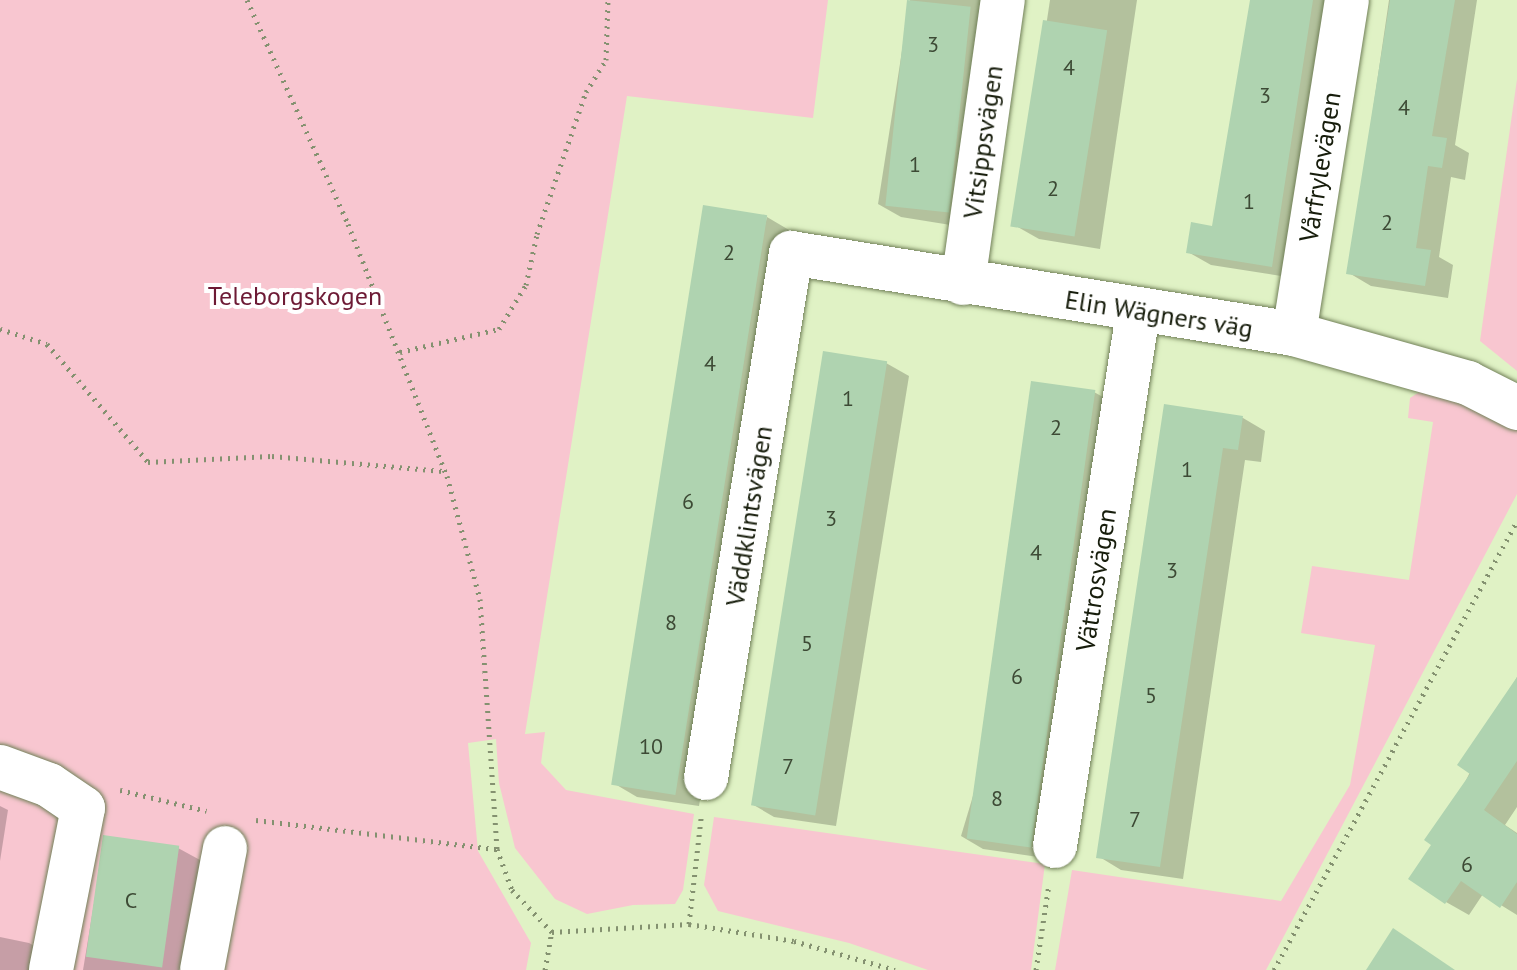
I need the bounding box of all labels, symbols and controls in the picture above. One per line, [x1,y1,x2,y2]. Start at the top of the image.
house number: 3 [927,32,939,58]
house number: 4 [1063,55,1075,81]
street label: Vitsippsvägen [957,63,1009,221]
house number: 3 [1259,83,1271,109]
street label: Vårfrylevägen [1293,90,1347,244]
house number: 4 [1398,95,1410,121]
house number: 1 [909,152,921,178]
house number: 2 [1047,176,1059,202]
house number: 1 [1243,189,1255,215]
house number: 2 [1381,210,1393,236]
house number: 2 [723,240,735,266]
park label: Teleborgskogen [208,280,382,312]
street label: Elin Wägners väg [1062,284,1256,344]
house number: 4 [704,351,716,377]
house number: 1 [842,386,854,412]
house number: 2 [1050,415,1062,441]
street label: Väddklintsvägen [719,424,779,608]
house number: 1 [1181,457,1193,483]
house number: 6 [682,489,694,515]
house number: 3 [825,506,837,532]
street label: Vättrosvägen [1069,506,1123,654]
house number: 4 [1030,540,1042,566]
house number: 3 [1166,558,1178,584]
house number: 8 [665,610,677,636]
house number: 5 [801,631,813,657]
house number: 6 [1011,664,1023,690]
house number: 5 [1145,683,1157,709]
house number: 10 [639,734,663,760]
house number: 7 [782,754,794,780]
house number: 8 [991,786,1003,812]
house number: 7 [1129,807,1141,833]
house number: 6 [1461,852,1473,878]
house number: C [125,888,137,914]

